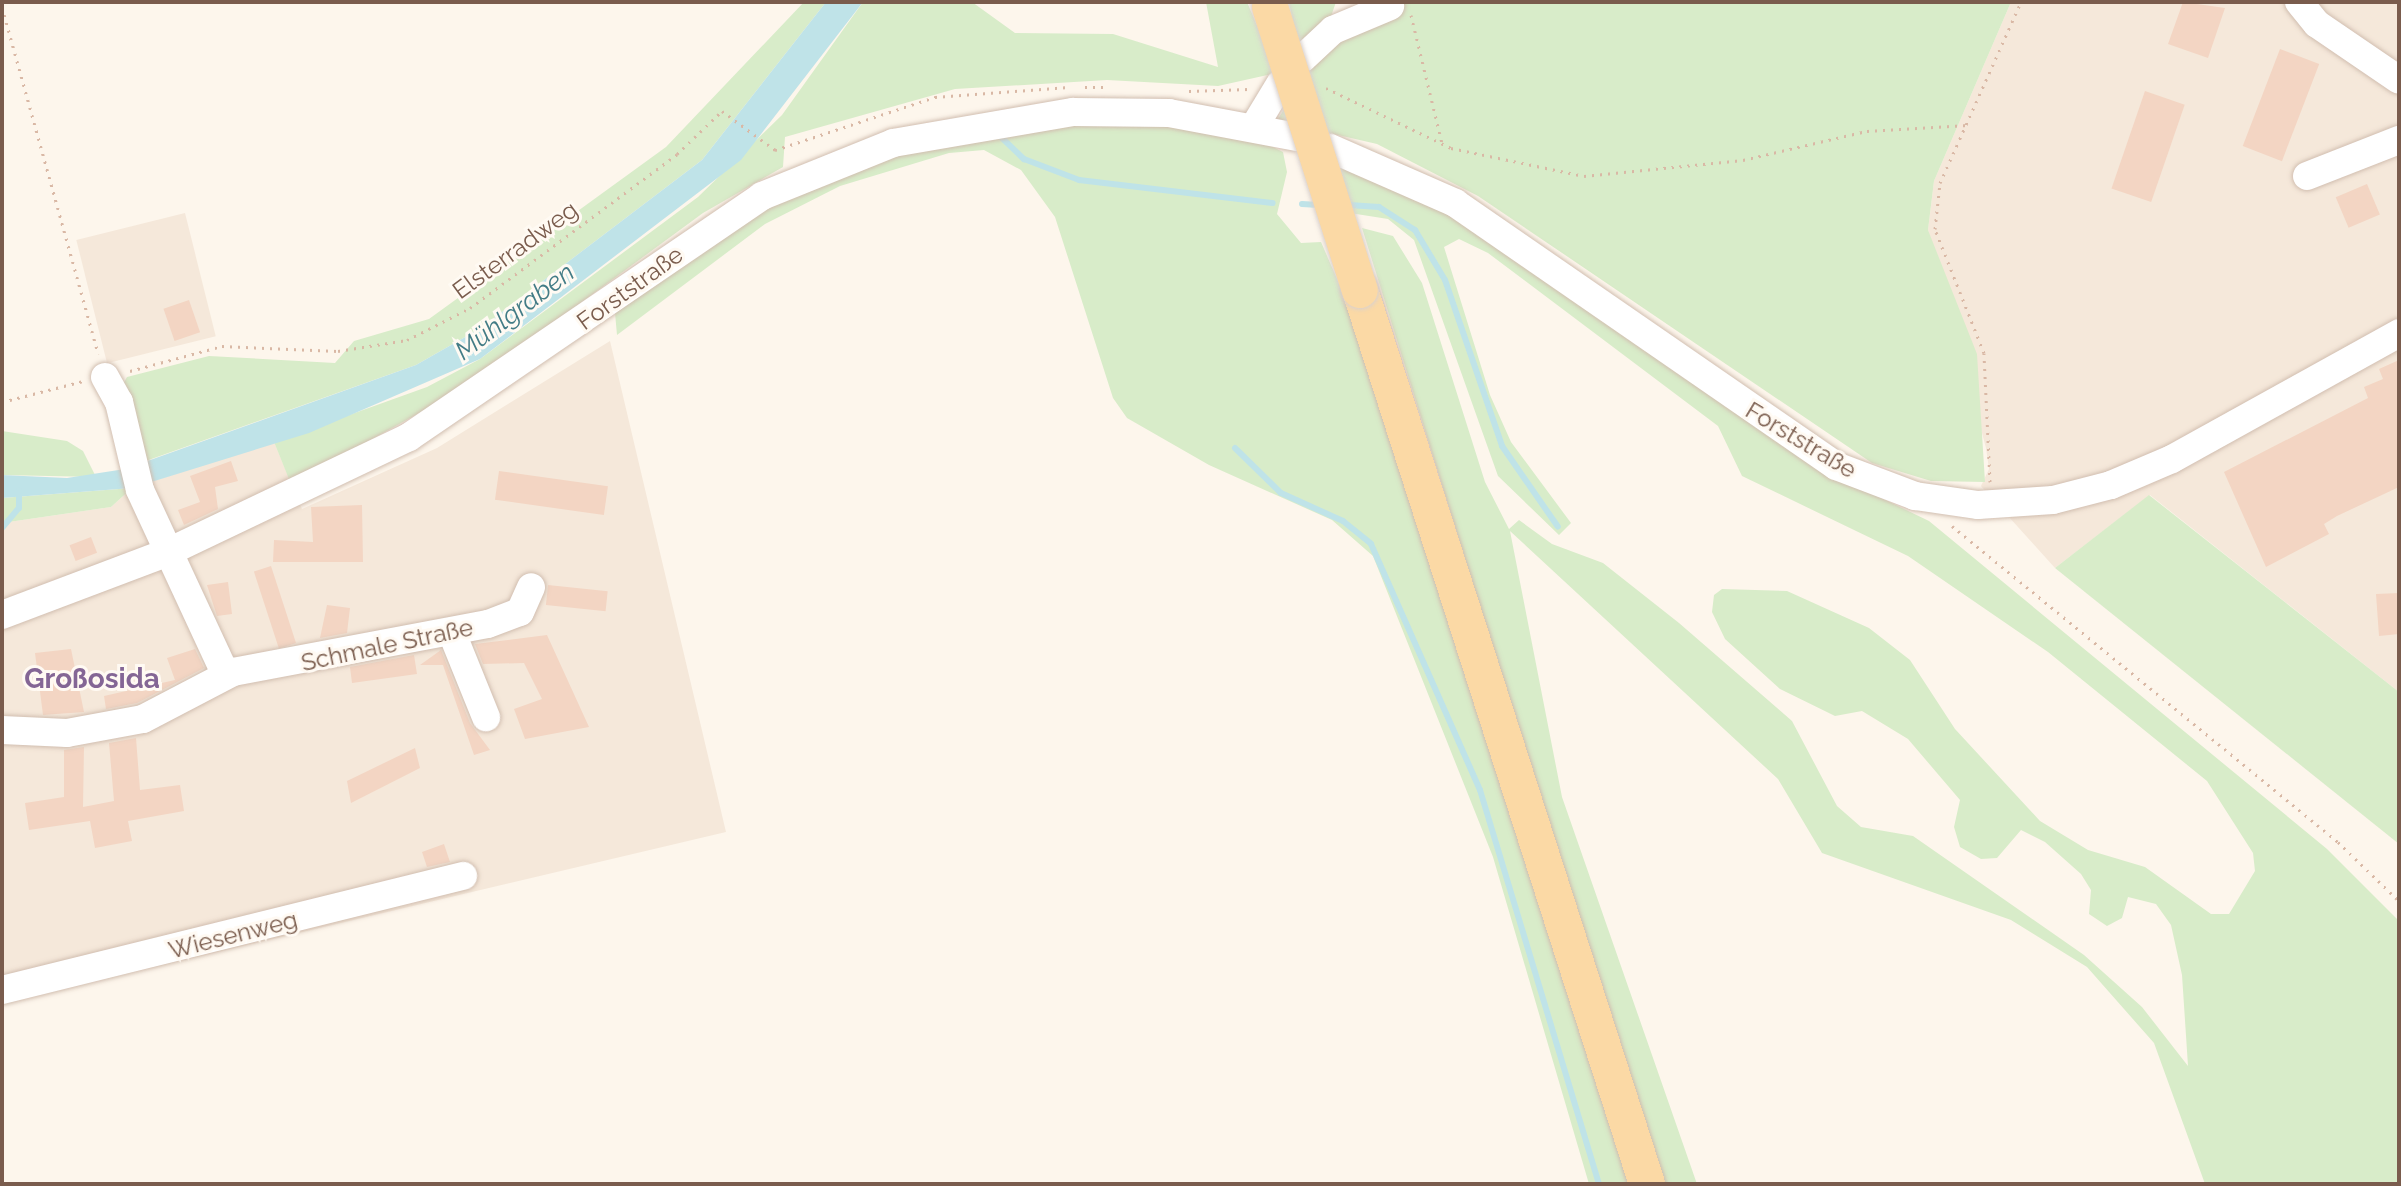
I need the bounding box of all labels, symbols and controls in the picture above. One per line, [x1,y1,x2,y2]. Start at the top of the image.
street label: Elsterradweg [447,195,583,305]
street label: Forststraße [571,240,689,336]
water label: Mühlgraben [449,257,581,367]
street label: Forststraße [1740,396,1862,484]
street label: Schmale Straße [299,613,475,677]
district label: Großosida [24,662,160,696]
street label: Wiesenweg [166,905,300,965]

